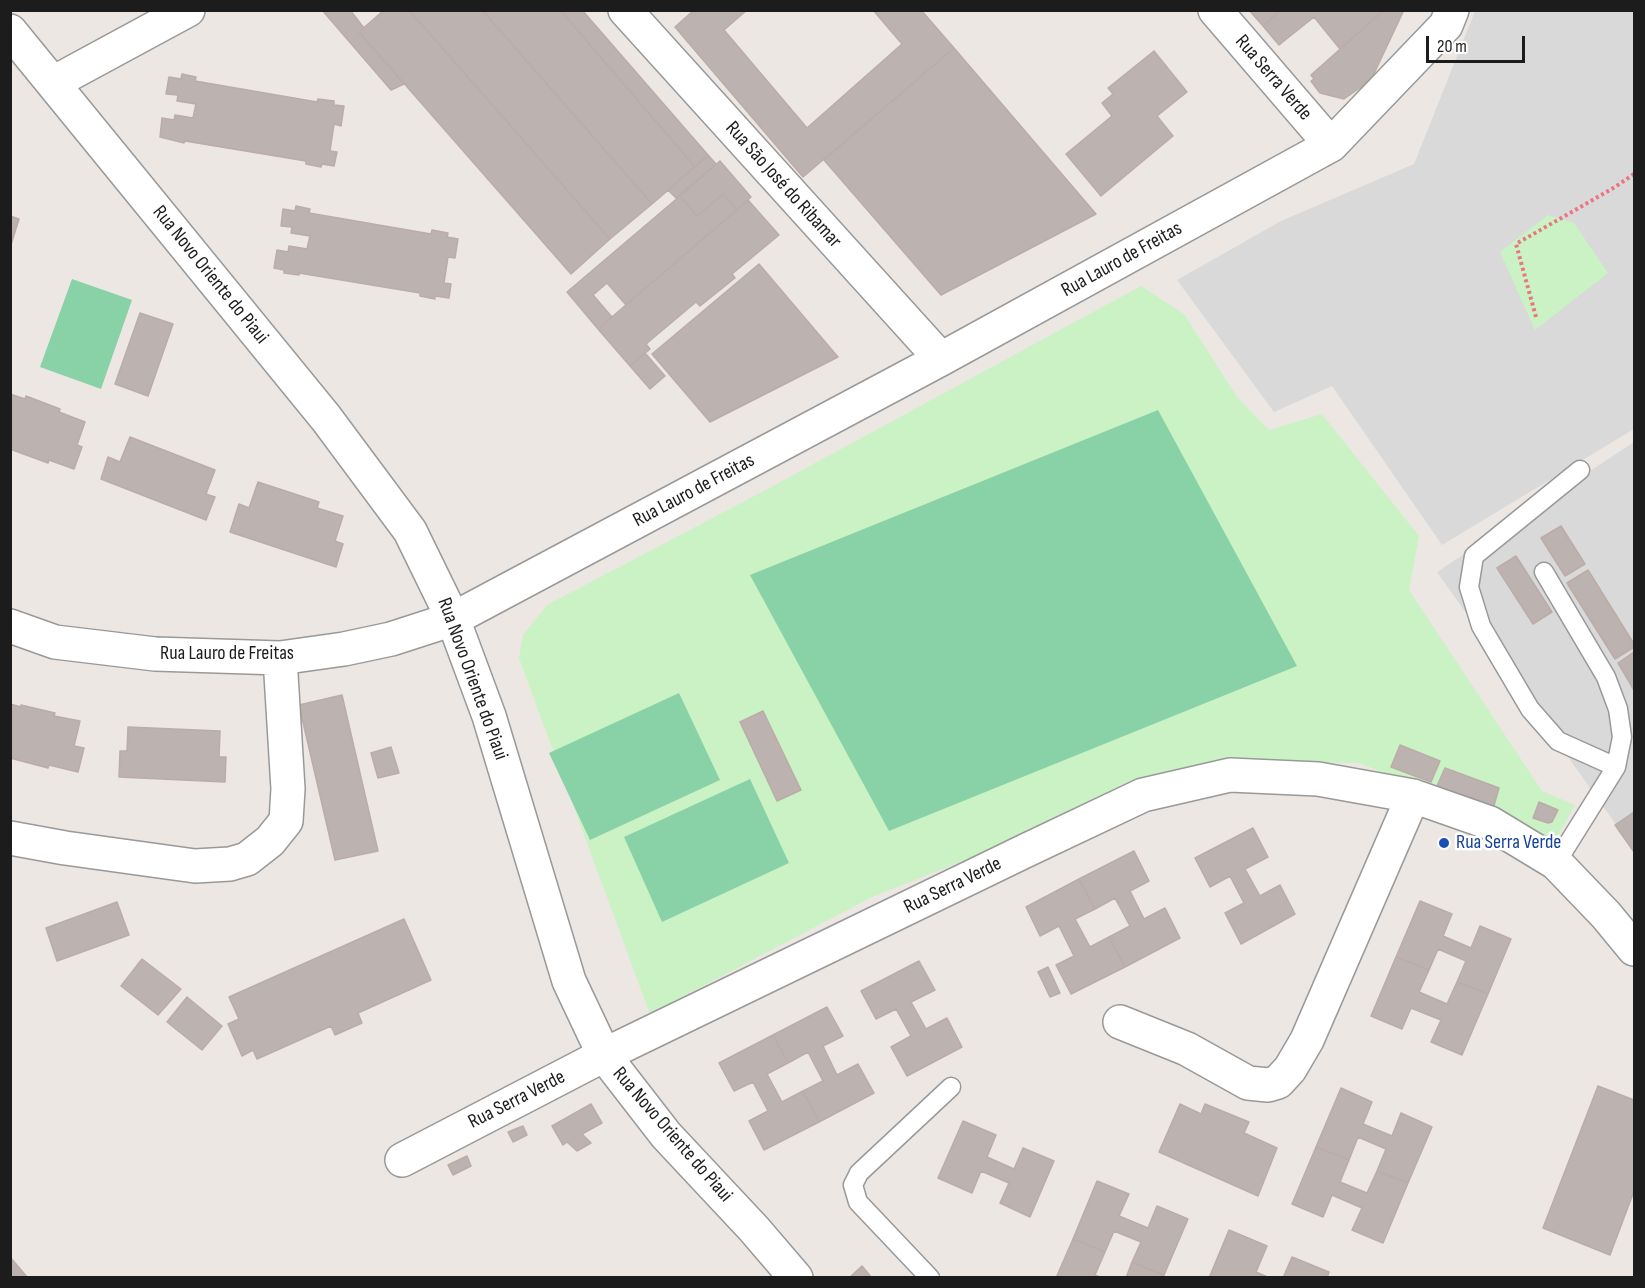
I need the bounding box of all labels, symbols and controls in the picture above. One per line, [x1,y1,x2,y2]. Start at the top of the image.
scale bar [1429,24,1528,62]
street label: Rua Serra Verde [1229,30,1317,126]
text: 20 m [1437,36,1467,57]
street label: Rua São José do Ribamar [720,117,846,253]
street label: Rua Novo Oriente do Piaui [147,201,273,349]
street label: Rua Lauro de Freitas [1058,217,1186,303]
street label: Rua Lauro de Freitas [629,449,759,533]
street label: Rua Novo Oriente do Piaui [432,595,512,763]
street label: Rua Lauro de Freitas [160,642,294,666]
place label: Rua Serra Verde [1456,831,1561,855]
marker: Rua Serra Verde [1437,836,1451,850]
street label: Rua Serra Verde [900,852,1006,920]
street label: Rua Novo Oriente do Piaui [607,1063,737,1207]
street label: Rua Serra Verde [465,1065,569,1135]

